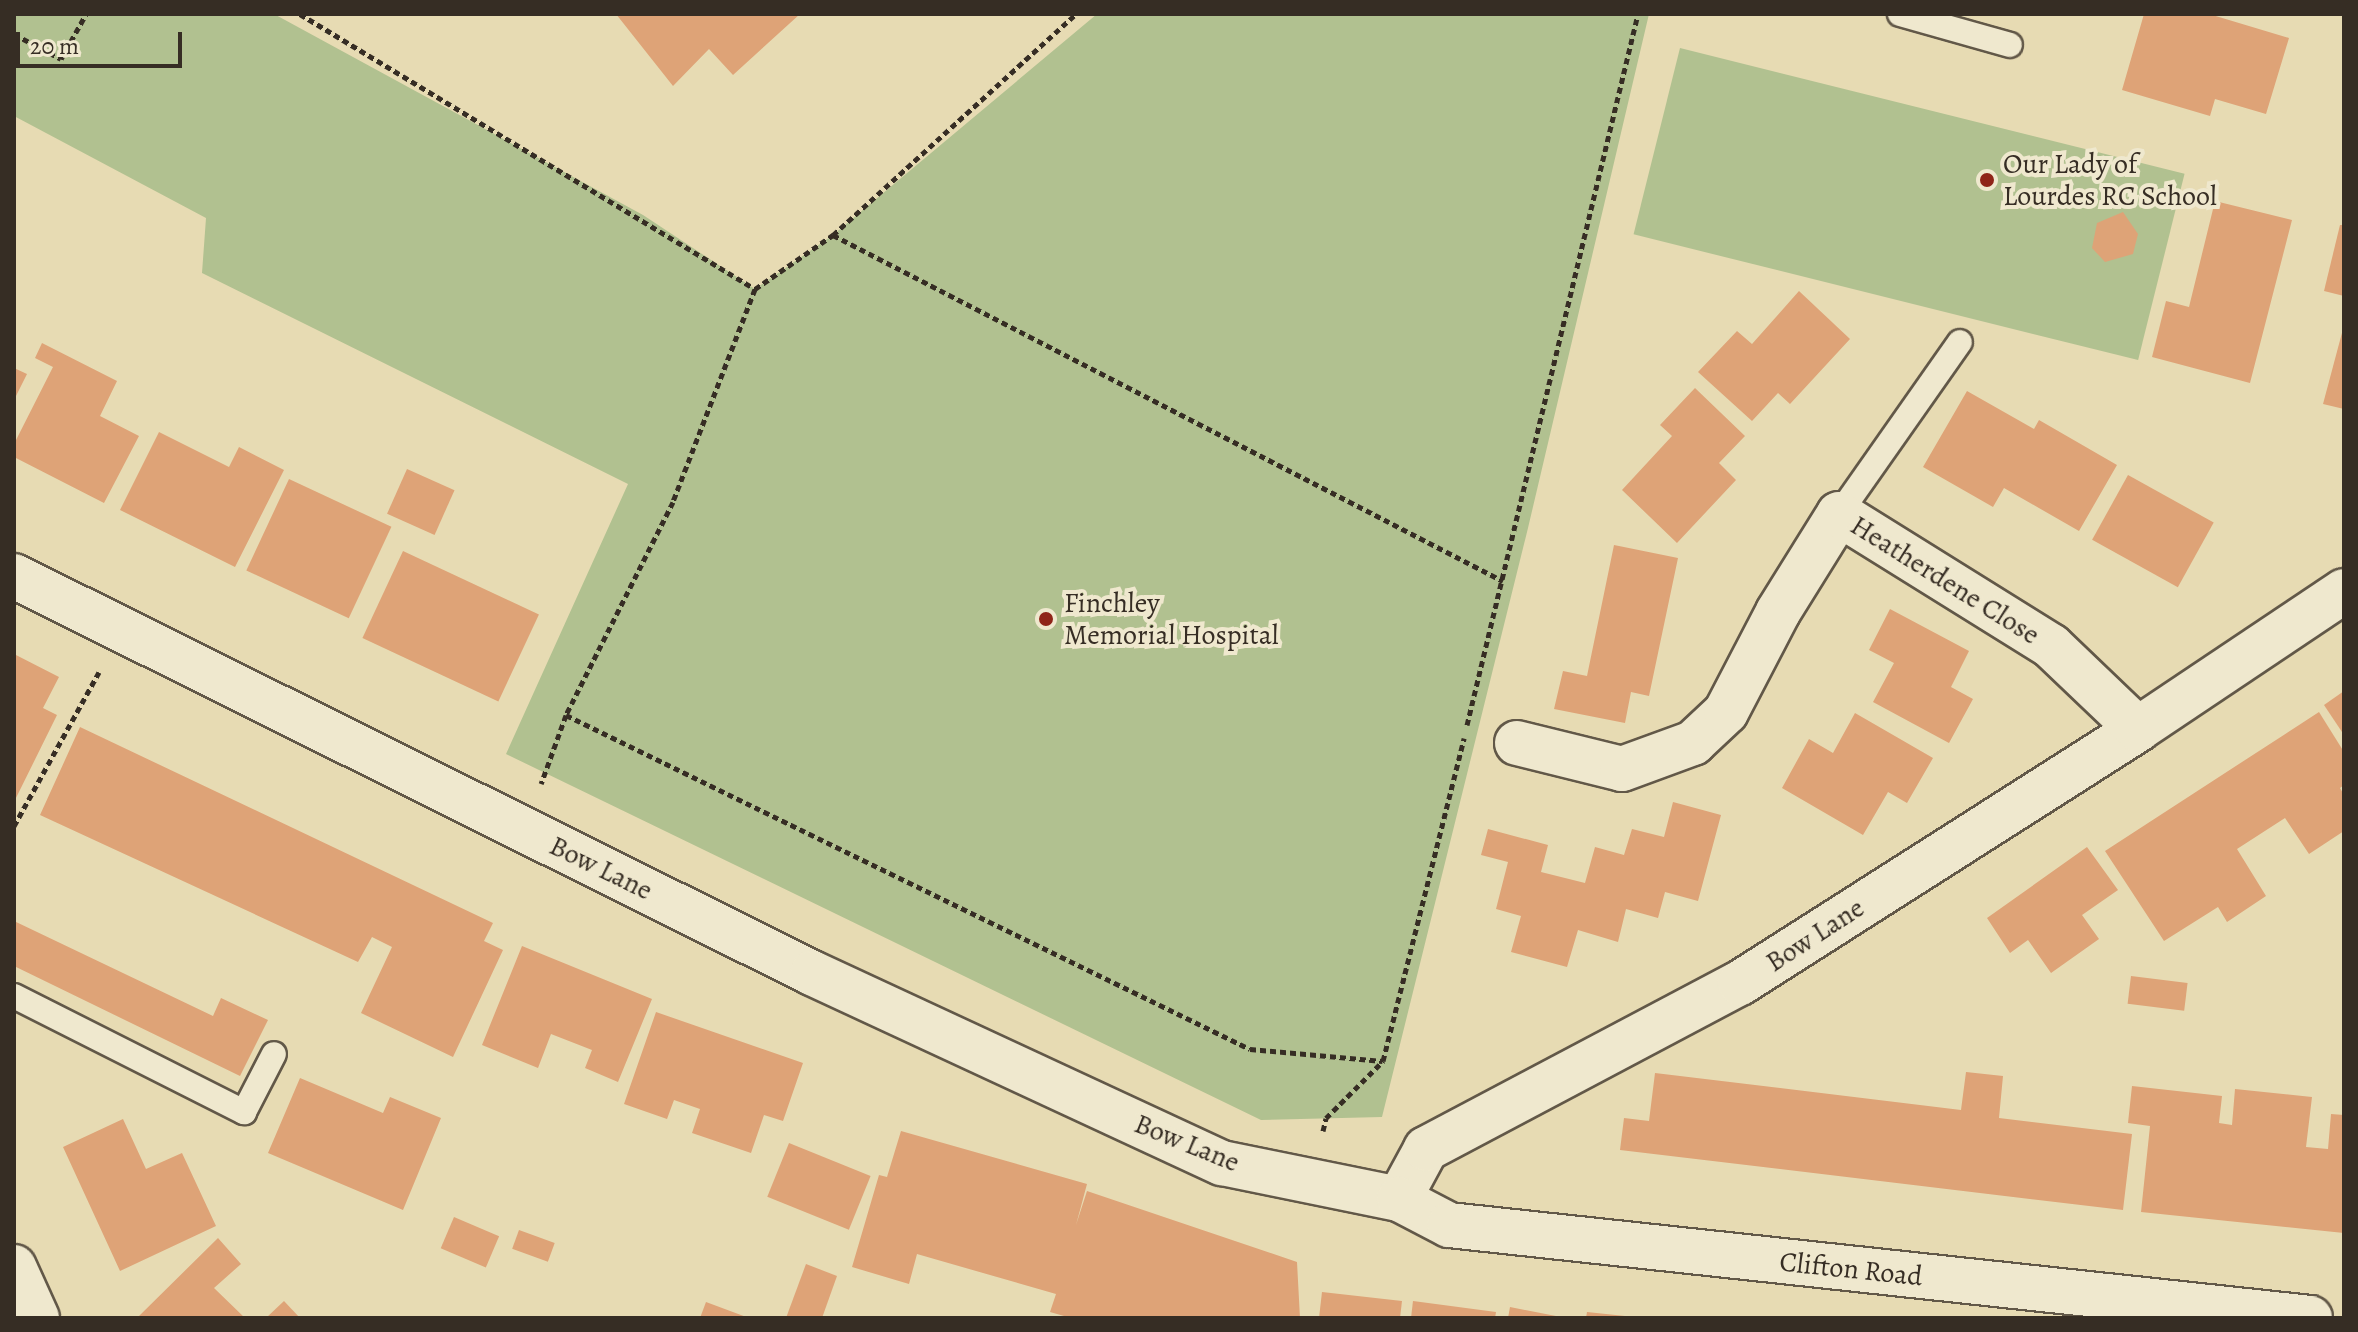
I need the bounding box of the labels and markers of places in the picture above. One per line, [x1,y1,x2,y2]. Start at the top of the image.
place label: Our Lady of Lourdes RC School [2003,147,2217,213]
marker: Our Lady of Lourdes RC School [1978,171,1996,189]
place label: Finchley Memorial Hospital [1064,586,1279,652]
marker: Finchley Memorial Hospital [1035,608,1057,630]

